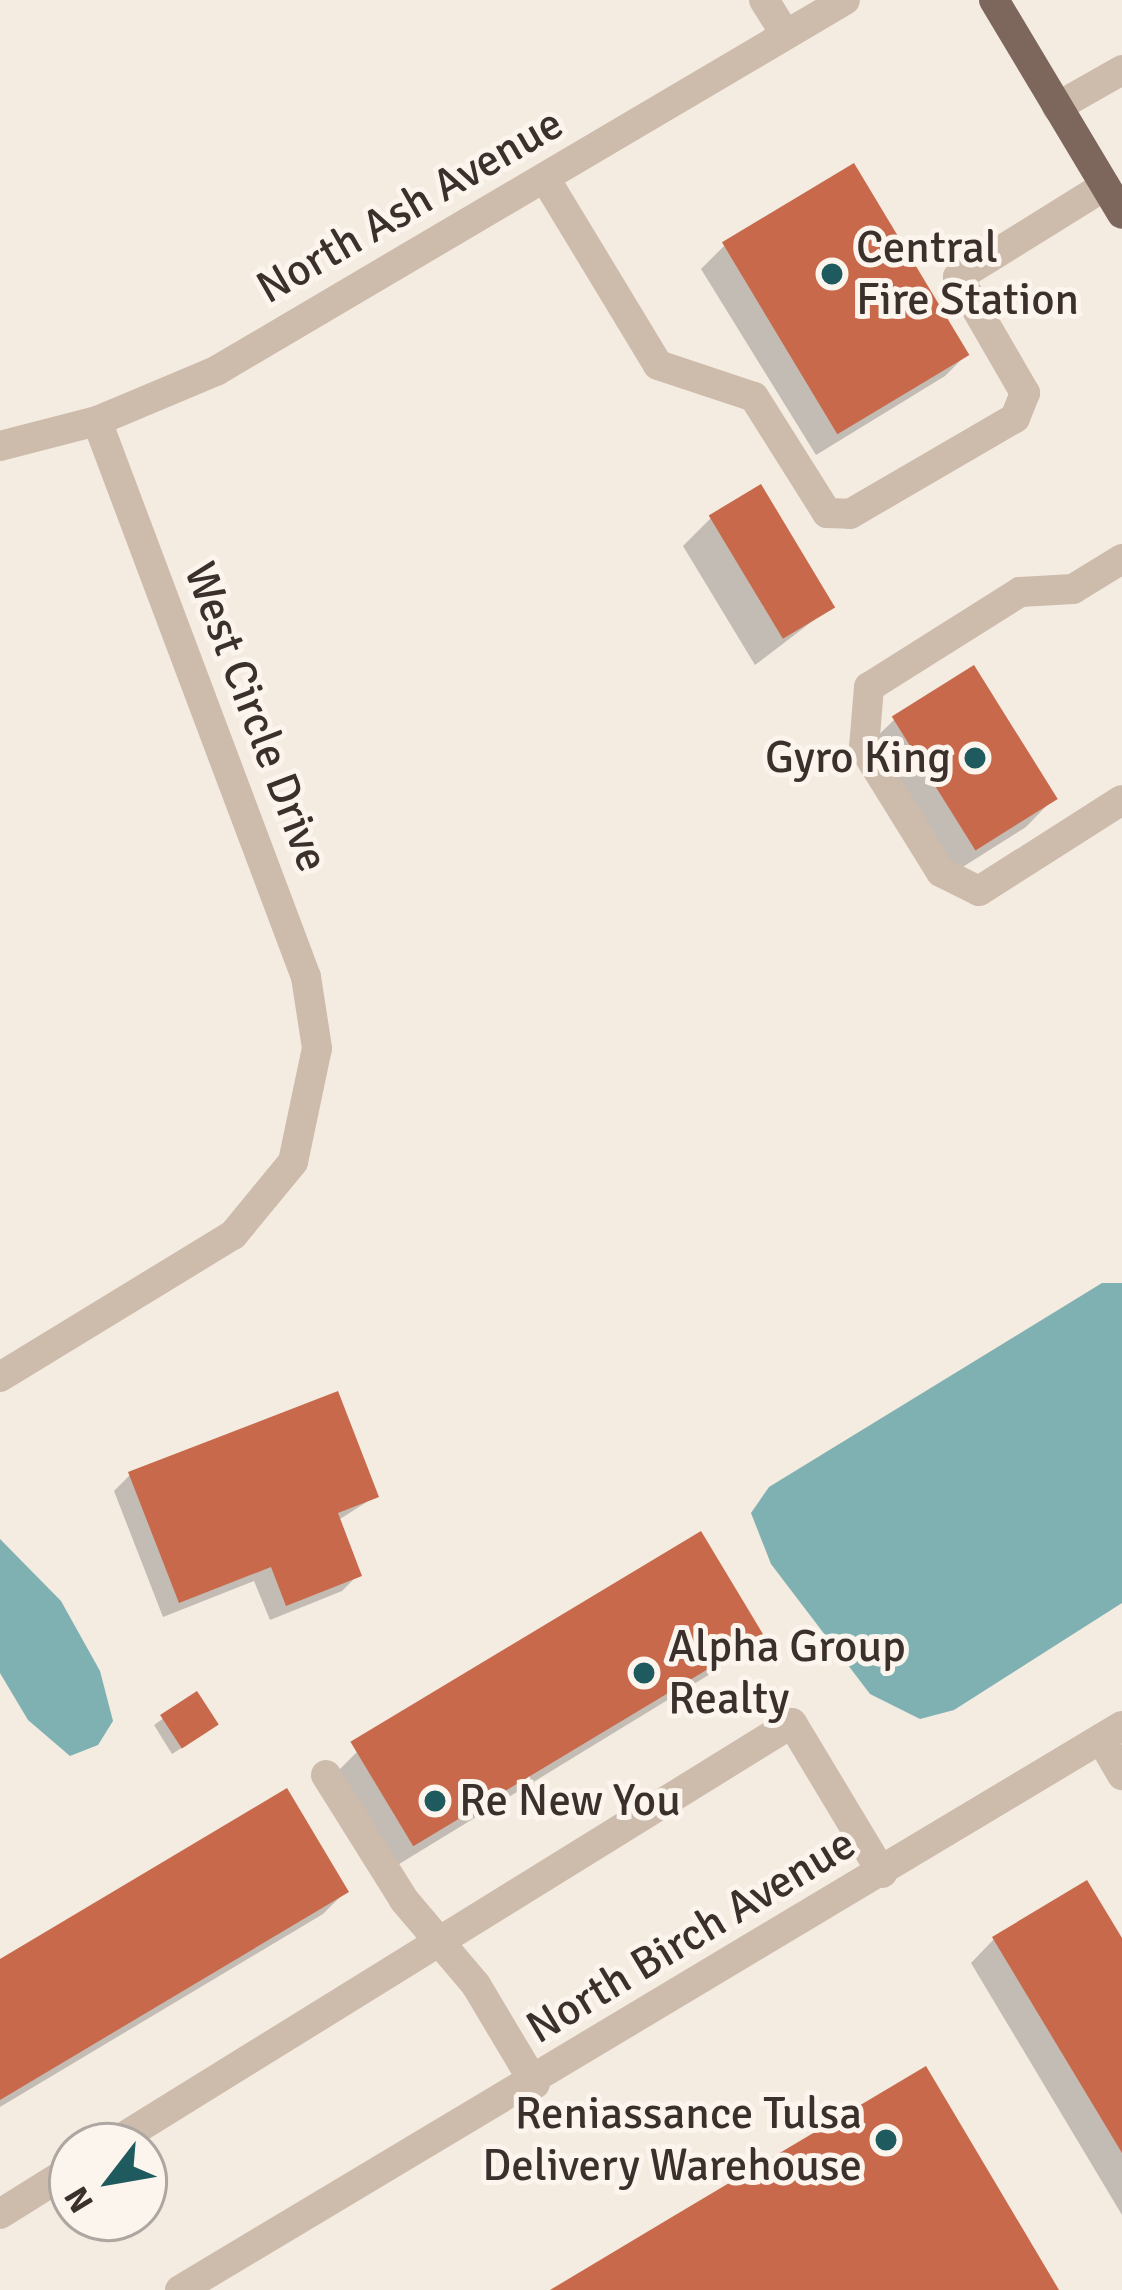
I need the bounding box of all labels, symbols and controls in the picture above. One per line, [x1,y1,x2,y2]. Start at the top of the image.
street label: North Ash Avenue [248,97,572,315]
place label: Central Fire Station [856,221,1079,327]
marker: Central Fire Station [819,261,845,287]
street label: West Circle Drive [172,555,340,879]
place label: Gyro King [765,731,951,785]
marker: Gyro King [962,745,988,771]
place label: Alpha Group Realty [668,1620,906,1726]
marker: Alpha Group Realty [631,1660,657,1686]
place label: Re New You [459,1774,681,1828]
marker: Re New You [422,1788,448,1814]
street label: North Birch Avenue [517,1817,865,2055]
place label: Reniassance Tulsa Delivery Warehouse [482,2087,862,2193]
north arrow [48,2122,168,2242]
marker: Reniassance Tulsa Delivery Warehouse [873,2127,899,2153]
text: N [56,2179,103,2220]

